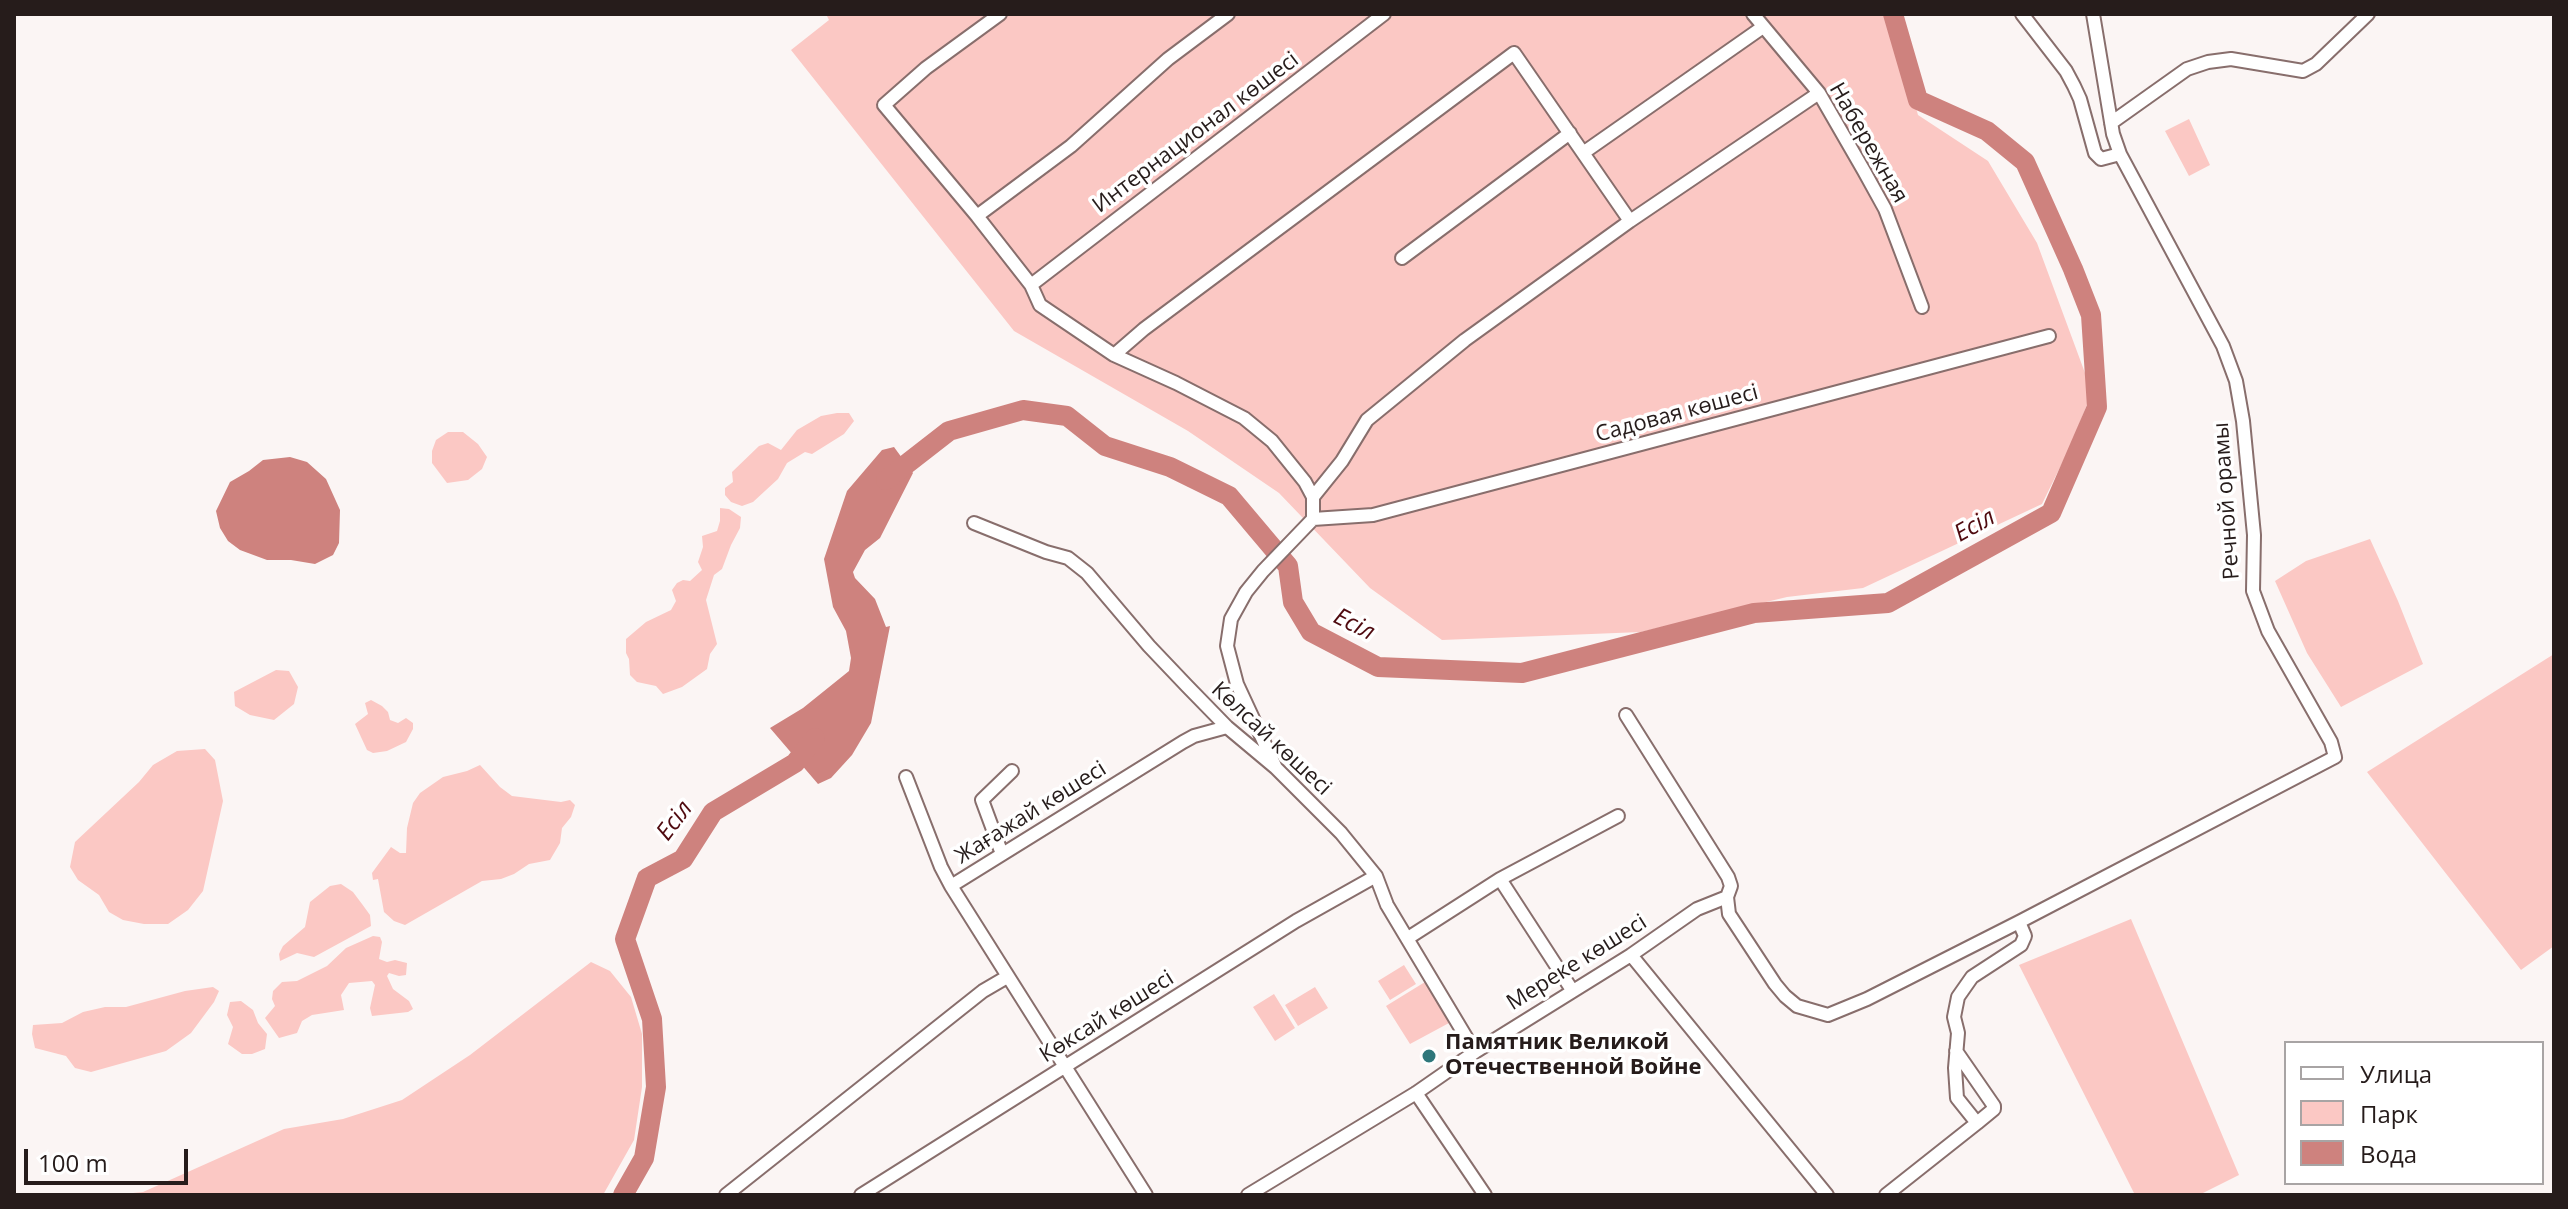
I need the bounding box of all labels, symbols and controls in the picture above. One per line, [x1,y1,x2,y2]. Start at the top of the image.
street label: Интернационал көшесі [1088,47,1304,219]
street label: Набережная [1823,78,1913,208]
street label: Садовая көшесі [1593,380,1761,448]
street label: Речной орамы [2208,421,2246,581]
water label: Есіл [1950,503,2000,549]
water label: Есіл [1329,603,1379,647]
street label: Көлсай көшесі [1206,677,1336,801]
street label: Жағажай көшесі [951,756,1111,870]
water label: Есіл [651,795,699,847]
street label: Мереке көшесі [1502,909,1652,1017]
street label: Көксай көшесі [1035,965,1179,1069]
place label: Памятник Великой Отечественной Войне [1445,1030,1702,1082]
legend [2284,1041,2544,1185]
marker: Памятник Великой Отечественной Войне [1420,1047,1438,1065]
text: Улица [2360,1057,2432,1090]
text: Парк [2360,1097,2418,1130]
scale bar [28,1133,192,1183]
text: Вода [2360,1137,2417,1170]
text: 100 m [38,1146,108,1179]

